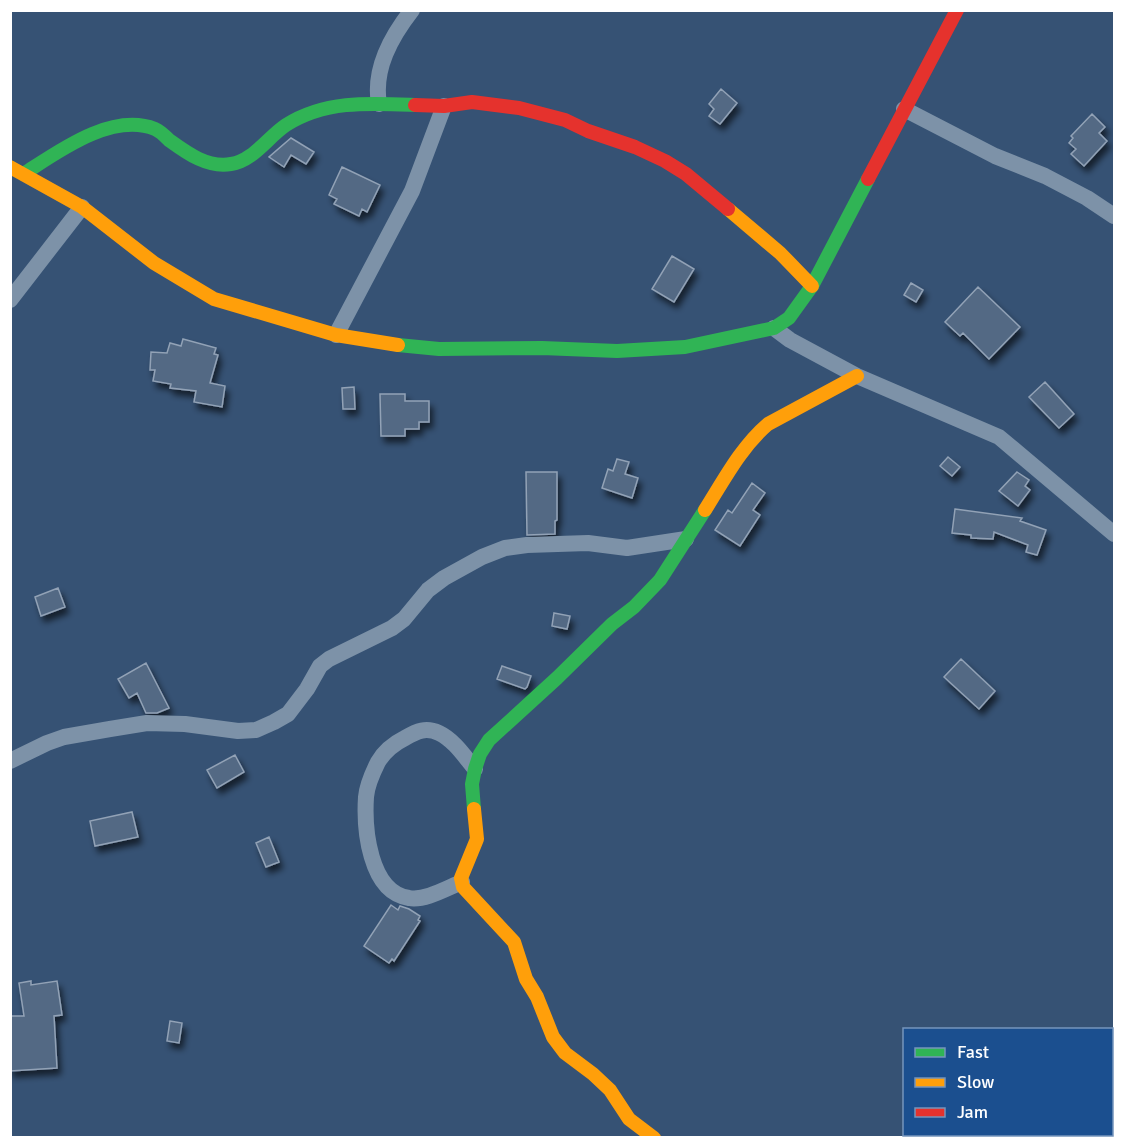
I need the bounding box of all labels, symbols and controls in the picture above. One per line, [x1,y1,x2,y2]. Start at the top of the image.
legend [903,1028,1113,1136]
text: Fast [957,1041,989,1063]
text: Slow [957,1071,994,1093]
text: Jam [957,1101,988,1123]

